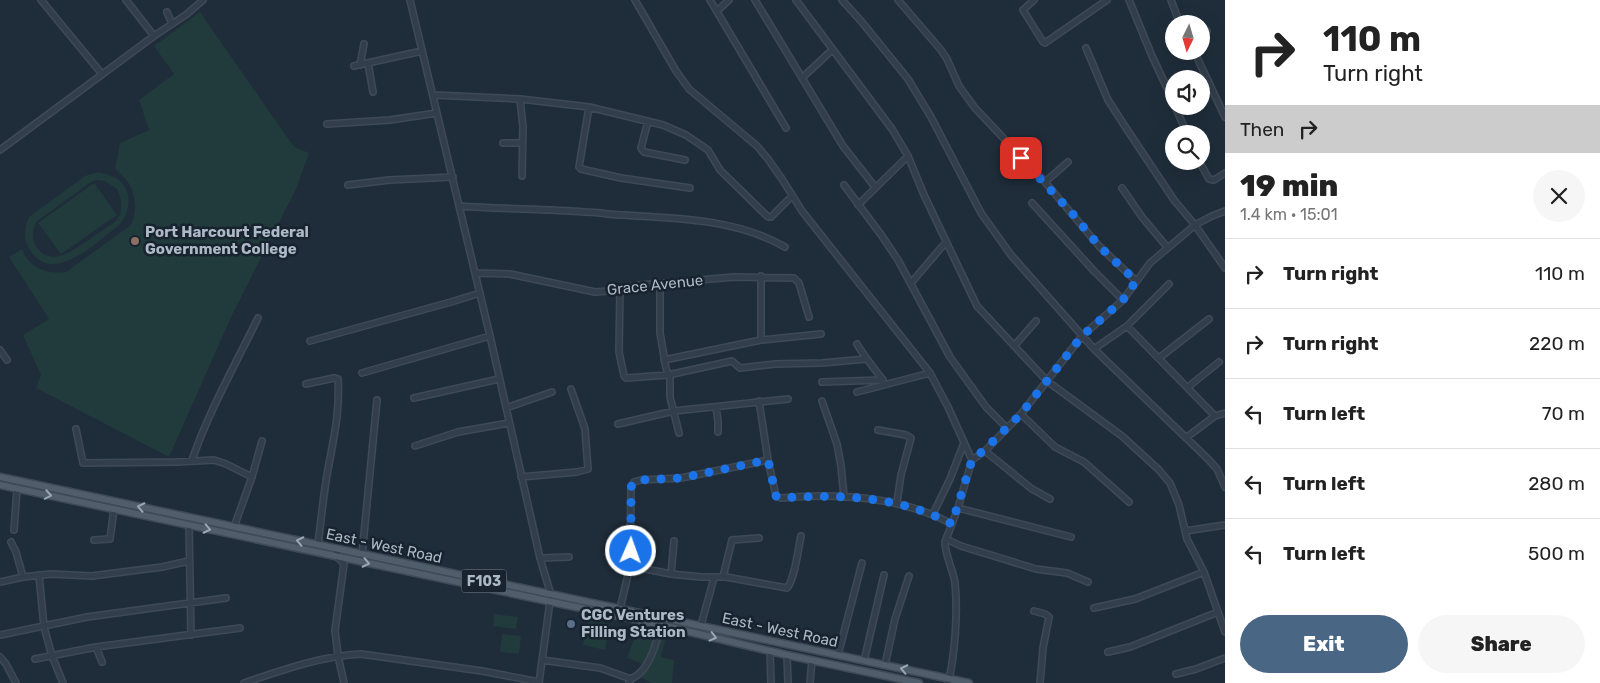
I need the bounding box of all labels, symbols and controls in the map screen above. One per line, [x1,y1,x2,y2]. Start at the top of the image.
north arrow [1165,15,1210,60]
map controls [1165,15,1210,170]
text: 110 m [1323,18,1421,60]
icon: right [1240,20,1305,85]
text: Turn right [1323,60,1423,87]
button: sound [1165,70,1210,115]
icon: right [1294,115,1322,143]
text: Then [1240,118,1284,141]
button: search [1165,125,1210,170]
pin [1000,137,1042,179]
icon: arrive [1007,144,1035,172]
text: 19 min [1240,168,1338,204]
button: close [1533,170,1585,222]
text: 1.4 km · 15:01 [1240,205,1338,224]
place label: Port Harcourt Federal Government College [145,223,309,258]
marker: Port Harcourt Federal Government College [129,235,141,247]
icon: right [1240,260,1268,288]
text: Turn right [1283,262,1378,285]
text: 110 m [1535,262,1585,285]
street label: Grace Avenue [606,271,704,299]
icon: right [1240,330,1268,358]
text: Turn right [1283,332,1378,355]
text: 220 m [1529,332,1585,355]
icon: left [1240,400,1268,428]
text: Turn left [1283,402,1365,425]
text: 70 m [1542,402,1585,425]
icon: left [1240,470,1268,498]
text: Turn left [1283,472,1365,495]
text: 280 m [1528,472,1585,495]
one-way arrow [43,489,52,500]
one-way arrow [136,502,145,513]
one-way arrow [202,523,211,534]
position arrow [604,524,656,576]
street label: East - West Road [324,525,444,567]
one-way arrow [295,536,304,546]
icon: left [1240,540,1268,568]
text: Turn left [1283,542,1365,565]
text: 500 m [1528,542,1585,565]
one-way arrow [361,557,370,568]
road number: F103 [462,570,506,592]
place label: CGC Ventures Filling Station [581,606,686,641]
street label: East - West Road [720,609,840,651]
button: Exit [1240,615,1408,673]
button: Share [1418,615,1585,673]
marker: CGC Ventures Filling Station [565,618,577,630]
one-way arrow [708,631,717,642]
one-way arrow [899,664,908,675]

